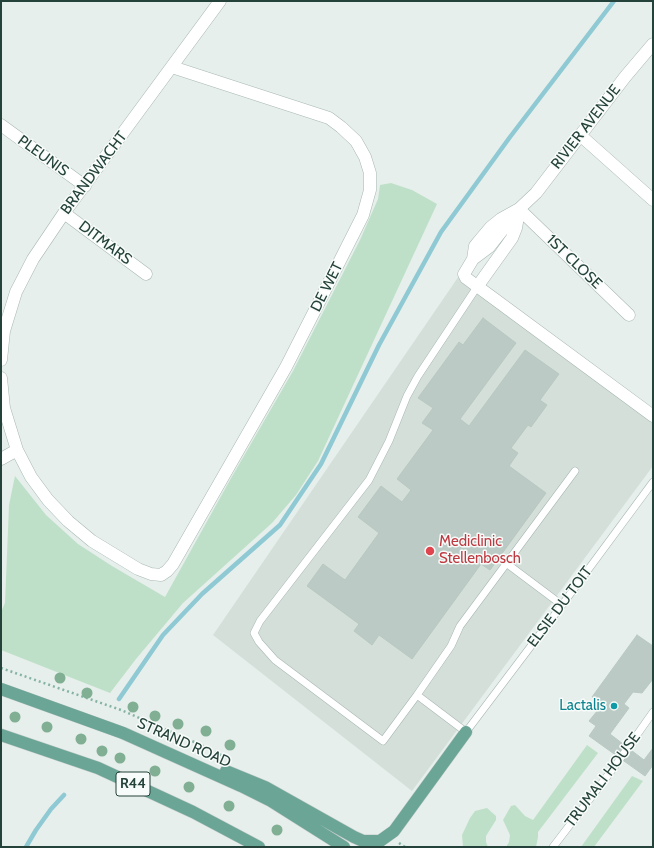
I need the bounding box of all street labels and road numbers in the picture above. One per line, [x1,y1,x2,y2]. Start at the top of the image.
street label: RIVIER AVENUE [547,81,625,173]
street label: BRANDWACHT [57,128,131,218]
street label: PLEUNIS [14,132,72,180]
street label: DITMARS [75,217,135,269]
street label: 1ST CLOSE [543,231,605,293]
street label: DE WET [307,259,347,315]
street label: ELSIE DU TOIT [524,563,596,651]
street label: STRAND ROAD [134,714,234,772]
street label: TRUMALI HOUSE [562,729,644,831]
road number: R44 [116,772,150,796]

